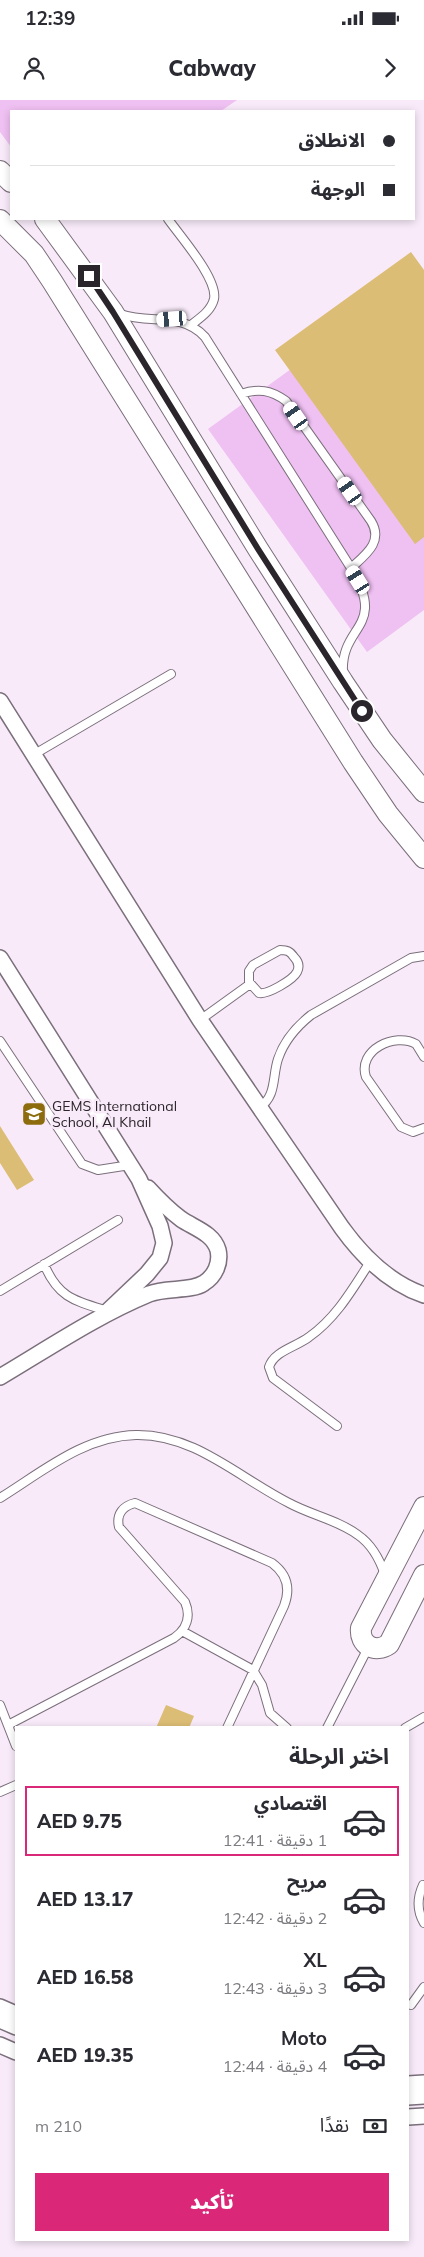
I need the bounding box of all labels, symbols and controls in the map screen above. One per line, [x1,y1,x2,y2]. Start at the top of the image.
text: 12:39 [25,6,75,30]
icon: person [20,54,48,82]
text: Cabway [168,54,256,82]
icon: forward [376,54,404,82]
text: الانطلاق [299,128,365,152]
text: الوجهة [311,177,365,201]
route end [78,265,100,287]
car [156,310,187,328]
car [281,399,310,433]
car [335,474,364,508]
car [343,563,372,597]
route start [351,700,373,722]
place label: GEMS International School, Al Khail [52,1097,177,1131]
school or university icon: GEMS International School, Al Khail [21,1101,47,1127]
text: اختر الرحلة [289,1742,389,1770]
text: اقتصادي [254,1791,327,1815]
icon: car [342,1799,387,1844]
text: AED 9.75 [37,1809,122,1833]
text: 1 دقيقة · 12:41 [223,1830,327,1850]
text: مريح [287,1869,327,1893]
icon: car [342,1877,387,1922]
text: AED 13.17 [37,1887,133,1911]
text: 2 دقيقة · 12:42 [223,1908,327,1928]
text: XL [304,1948,327,1972]
icon: car [342,1955,387,2000]
text: AED 16.58 [37,1965,133,1989]
text: 3 دقيقة · 12:43 [223,1978,327,1998]
text: Moto [281,2026,327,2050]
icon: car [342,2033,387,2078]
text: AED 19.35 [37,2043,133,2067]
text: 4 دقيقة · 12:44 [223,2056,327,2076]
icon: cash [361,2112,389,2140]
text: نقدًا [320,2113,349,2137]
text: 210 m [35,2116,82,2136]
button: تأكيد [35,2173,389,2231]

